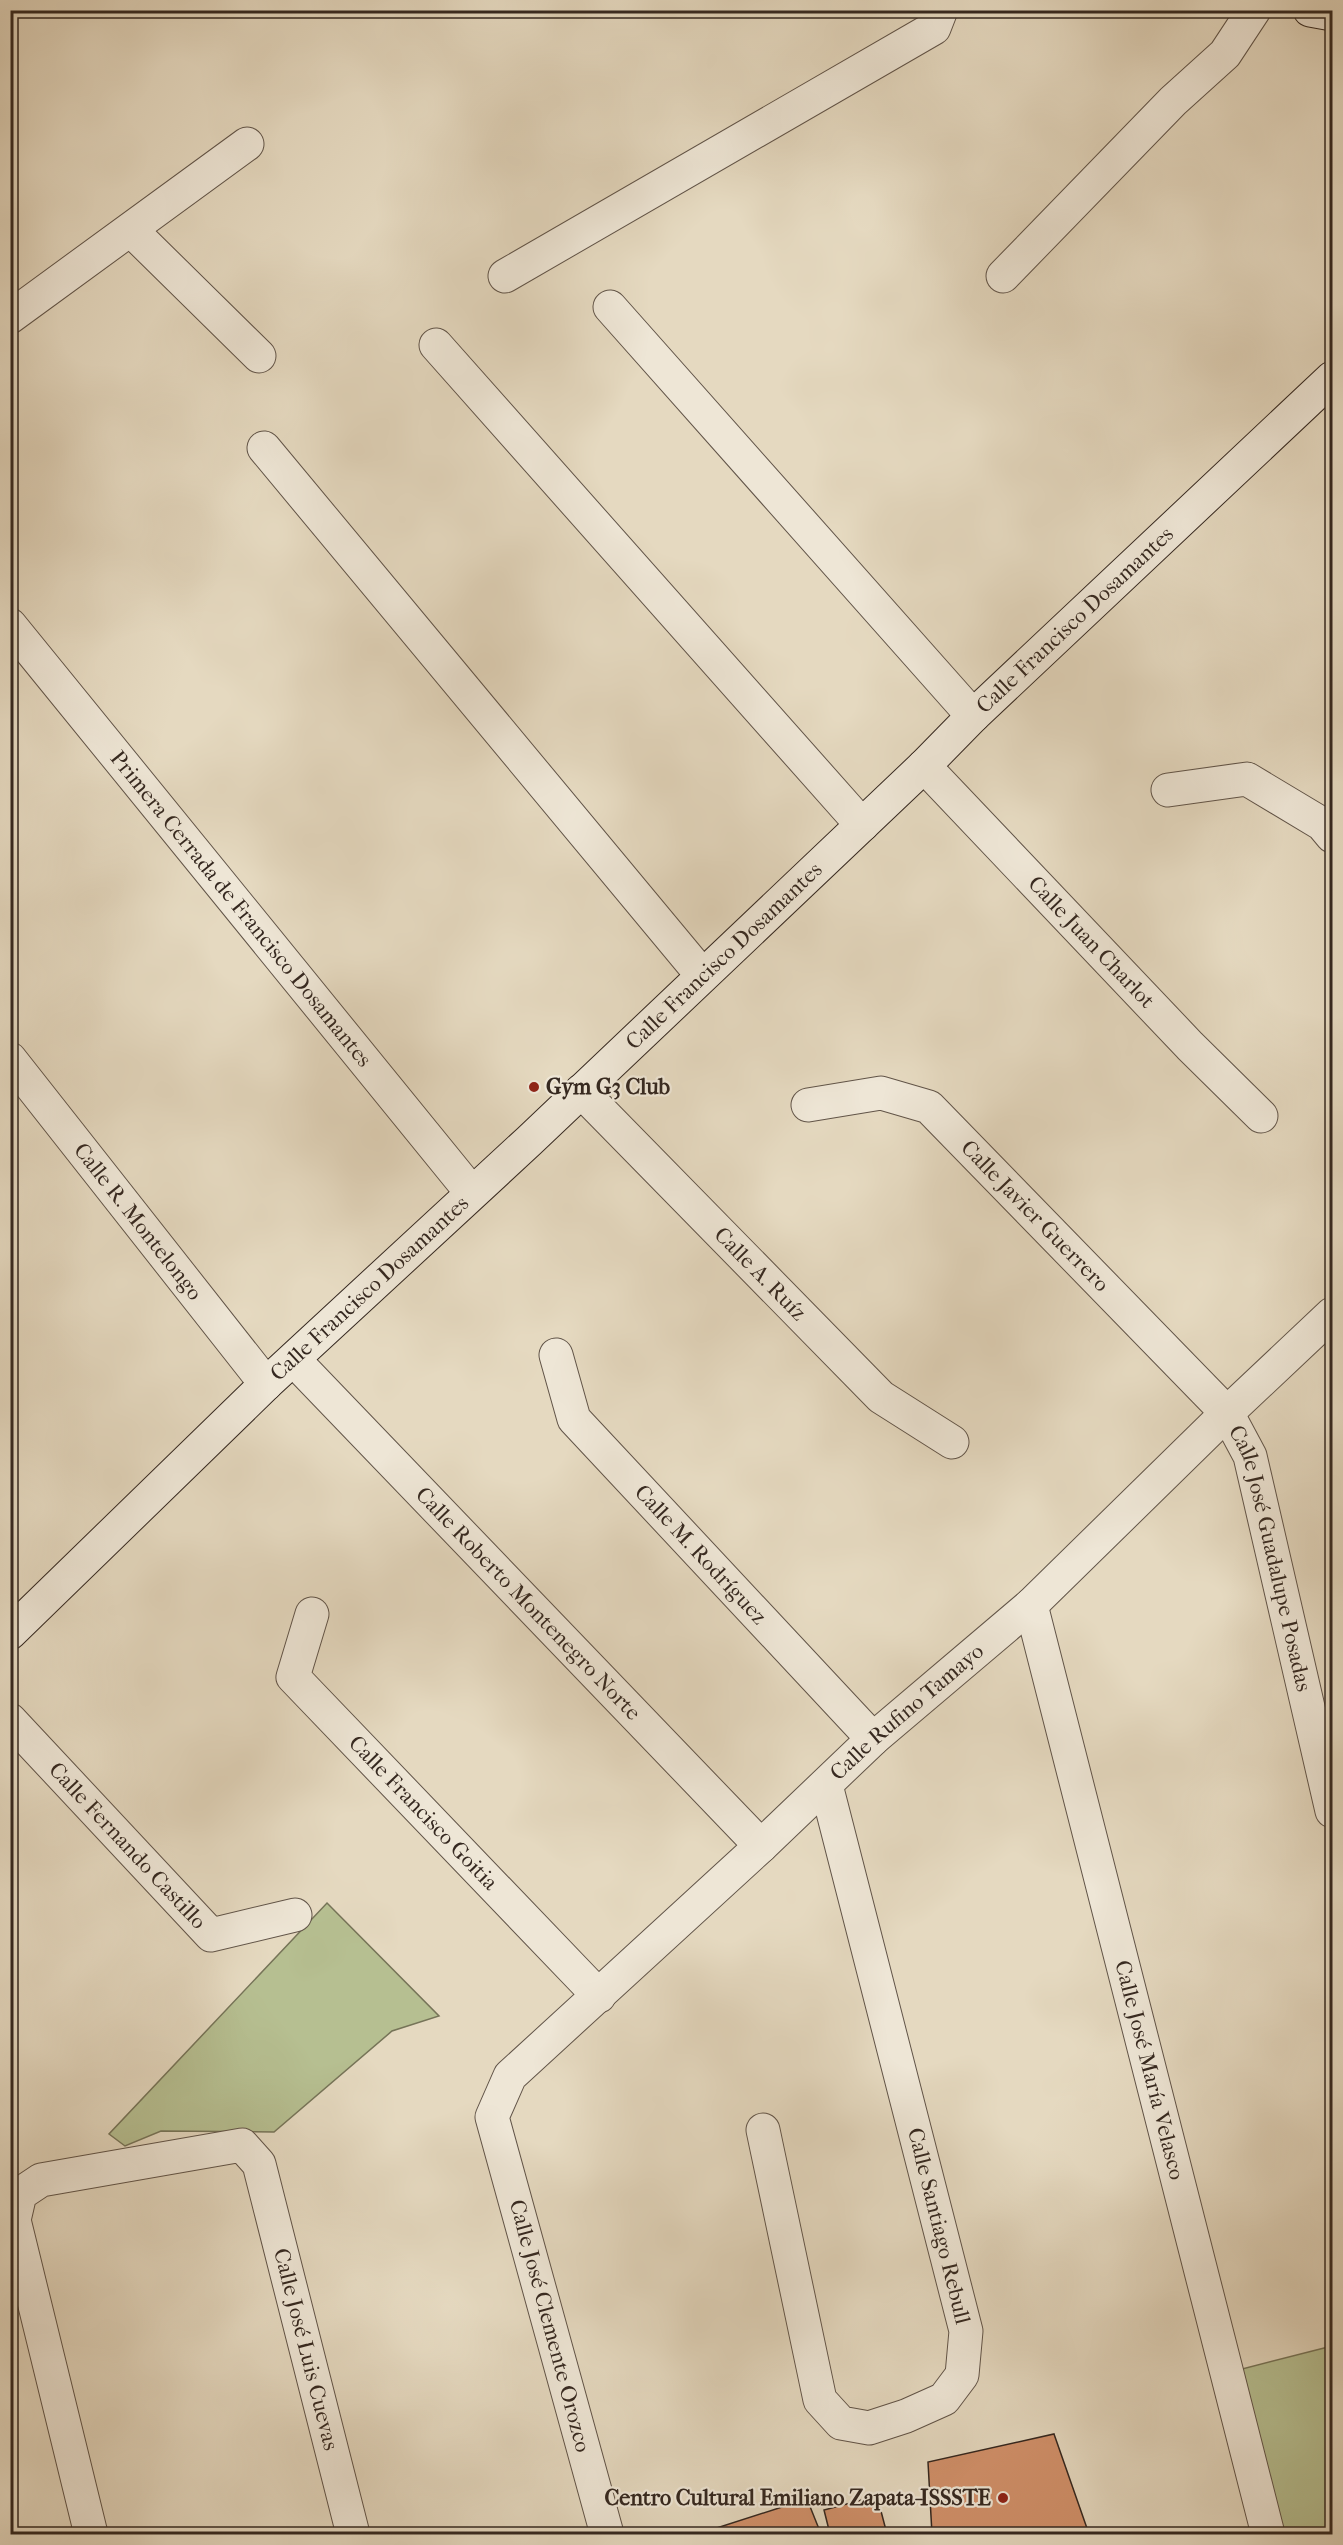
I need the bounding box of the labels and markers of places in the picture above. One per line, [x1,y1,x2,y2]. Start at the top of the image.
place label: Gym G3 Club [546,1074,671,1100]
marker: Gym G3 Club [527,1080,541,1094]
place label: Centro Cultural Emiliano Zapata-ISSSTE [605,2485,992,2511]
marker: Centro Cultural Emiliano Zapata-ISSSTE [996,2491,1010,2505]

